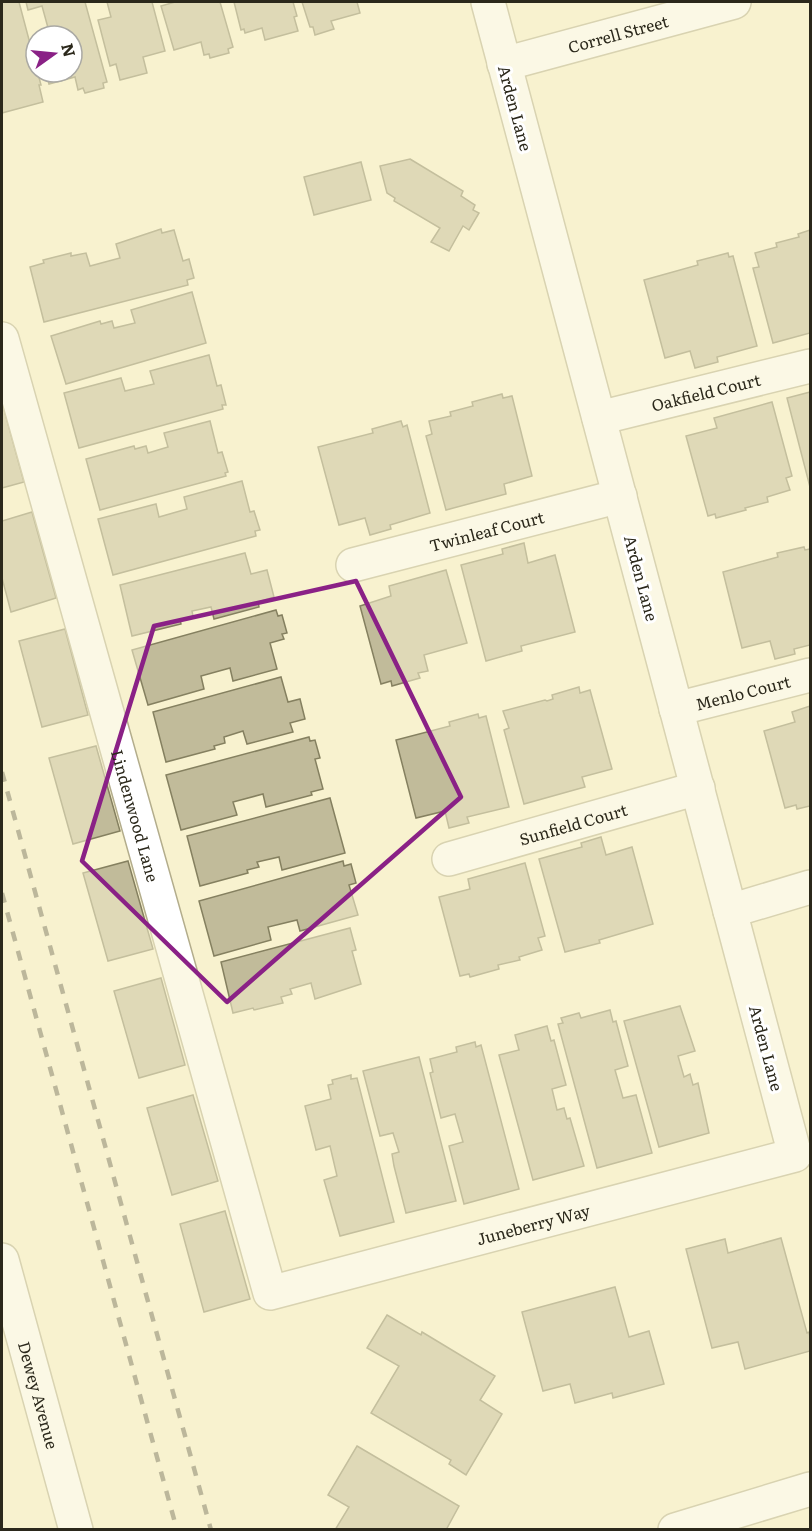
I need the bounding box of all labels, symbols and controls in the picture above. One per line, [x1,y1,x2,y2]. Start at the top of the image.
street label: Correll Street [565,8,671,58]
north arrow [24,24,84,84]
text: N [56,40,83,59]
street label: Arden Lane [493,62,539,154]
street label: Oakfield Court [649,367,763,417]
street label: Twinleaf Court [427,504,547,557]
street label: Arden Lane [619,532,665,624]
street label: Menlo Court [693,668,793,716]
street label: Lindenwood Lane [106,747,166,885]
street label: Sunfield Court [516,797,630,850]
street label: Arden Lane [744,1002,790,1094]
street label: Juneberry Way [474,1197,593,1250]
street label: Dewey Avenue [13,1338,65,1452]

